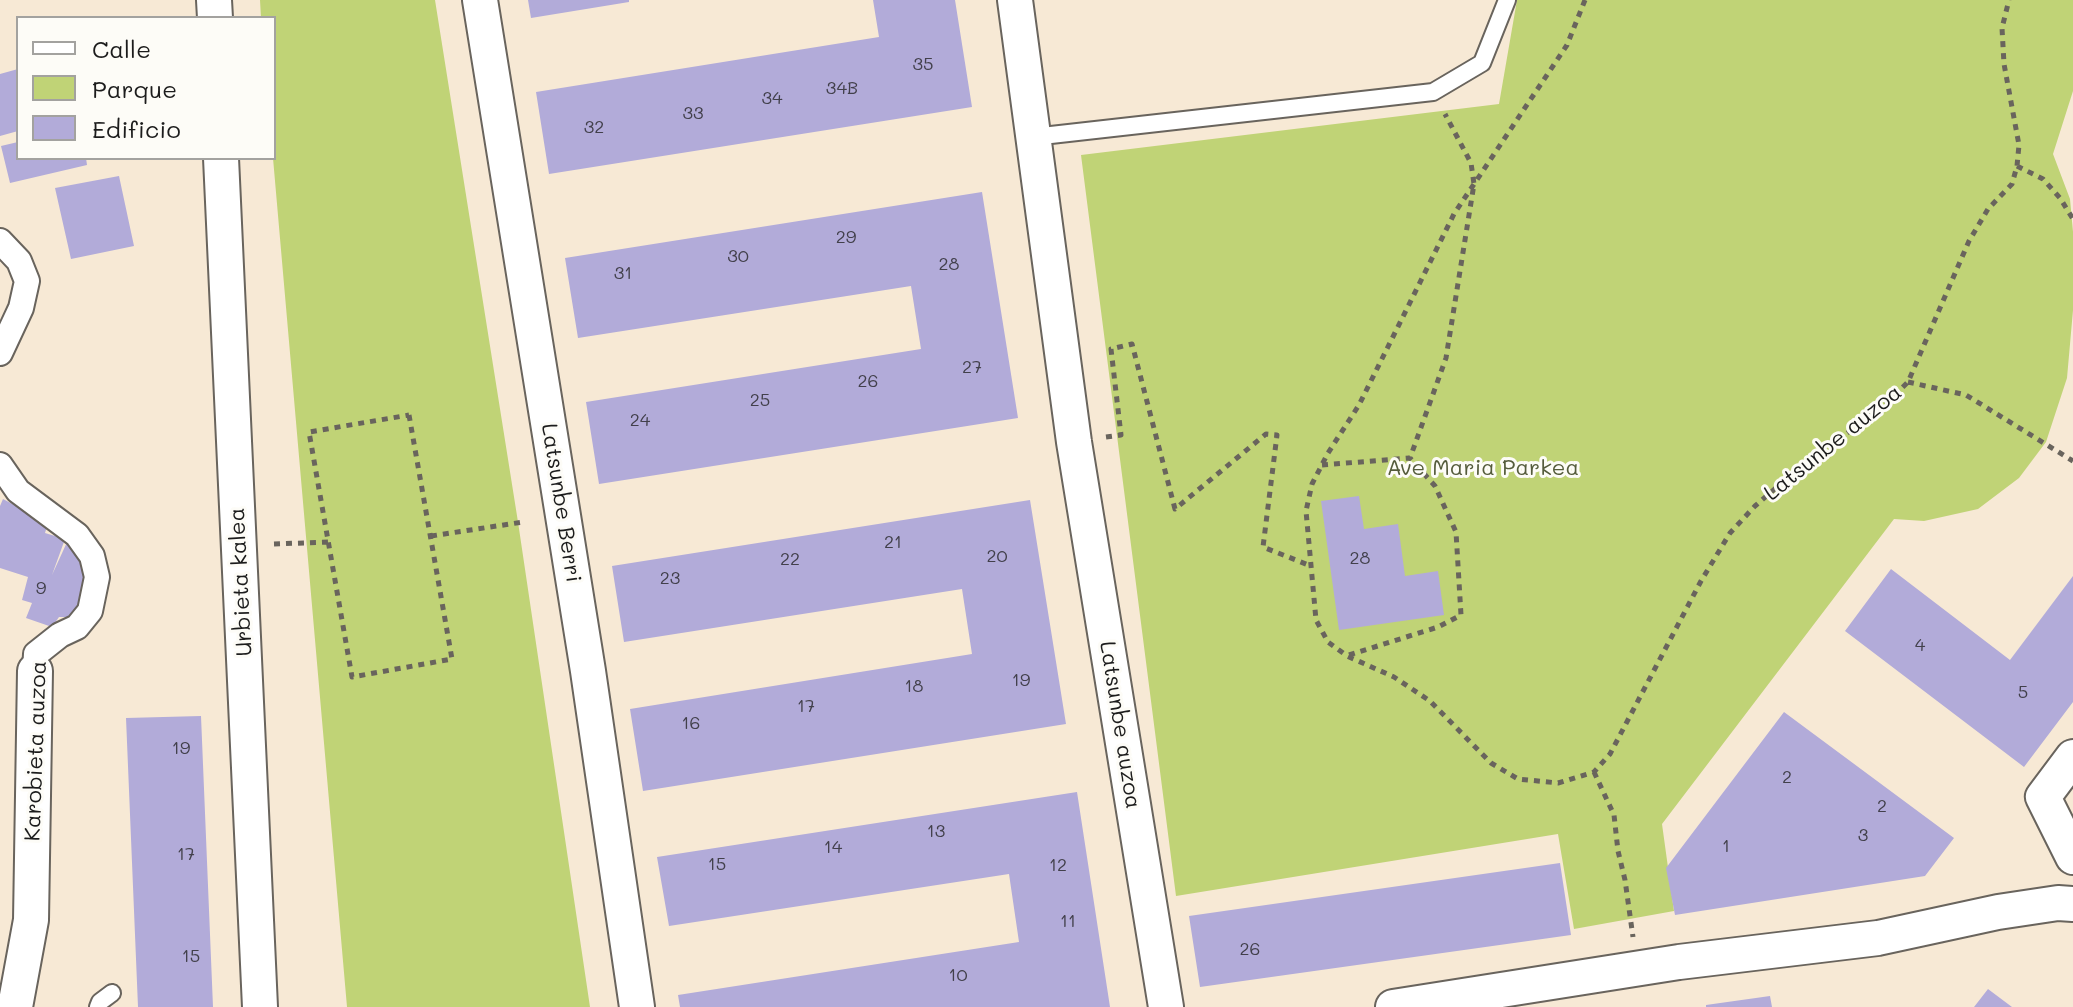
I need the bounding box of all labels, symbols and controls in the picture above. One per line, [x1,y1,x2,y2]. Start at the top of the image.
legend [16,16,276,160]
text: Calle [92,33,151,64]
house number: 35 [912,53,934,75]
text: Parque [92,73,177,104]
house number: 34B [826,77,858,99]
house number: 34 [761,87,783,109]
house number: 33 [682,102,704,124]
text: Edificio [92,113,181,144]
house number: 32 [584,116,604,138]
house number: 29 [836,226,856,248]
house number: 30 [727,245,749,267]
house number: 28 [939,253,959,275]
house number: 31 [614,262,632,284]
house number: 27 [962,356,982,378]
house number: 26 [858,370,878,392]
street label: Latsunbe auzoa [1759,379,1907,507]
house number: 25 [750,389,770,411]
house number: 24 [630,409,650,431]
street label: Latsunbe Berri [535,422,587,584]
park label: Ave Maria Parkea [1387,455,1579,481]
street label: Urbieta kalea [224,507,258,657]
house number: 21 [884,531,902,553]
house number: 20 [986,545,1008,567]
house number: 28 [1350,547,1370,569]
house number: 22 [780,548,800,570]
house number: 23 [660,567,680,589]
house number: 9 [36,577,46,599]
house number: 4 [1915,634,1925,656]
street label: Latsunbe auzoa [1094,639,1146,811]
street label: Karobieta auzoa [20,660,52,842]
house number: 19 [1012,669,1030,691]
house number: 18 [905,675,923,697]
house number: 5 [2018,681,2028,703]
house number: 17 [797,695,815,717]
house number: 16 [682,712,700,734]
house number: 19 [172,737,190,759]
house number: 2 [1782,766,1792,788]
house number: 2 [1877,795,1887,817]
house number: 13 [927,820,945,842]
house number: 3 [1858,824,1868,846]
house number: 1 [1722,835,1730,857]
house number: 14 [824,836,842,858]
house number: 17 [177,843,195,865]
house number: 15 [708,853,726,875]
house number: 12 [1049,854,1067,876]
house number: 11 [1060,910,1076,932]
house number: 26 [1240,938,1260,960]
house number: 15 [182,945,200,967]
house number: 10 [948,964,968,986]

